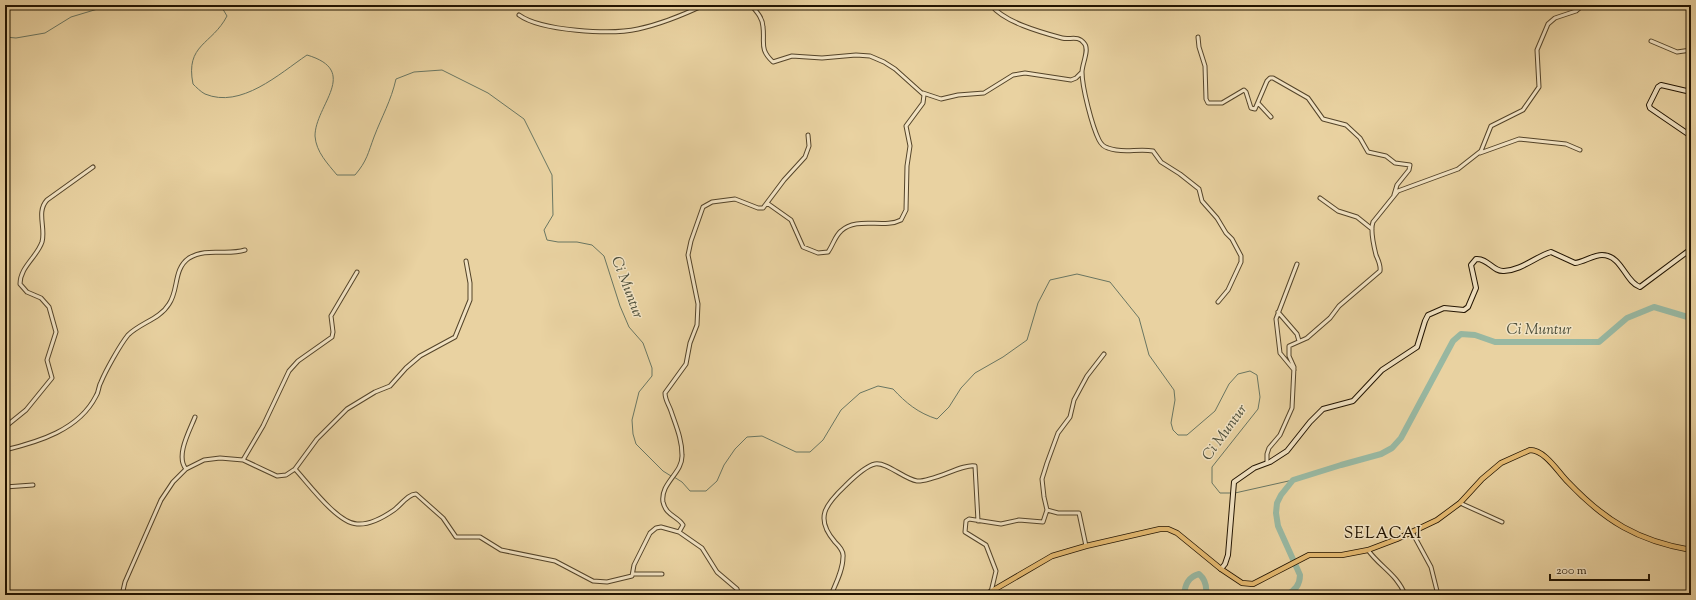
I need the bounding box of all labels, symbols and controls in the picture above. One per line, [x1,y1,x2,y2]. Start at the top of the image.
water label: Ci Muntur [605,253,648,322]
water label: Ci Muntur [1506,320,1572,341]
water label: Ci Muntur [1198,400,1253,465]
district label: SELACAI [1344,523,1422,546]
scale bar [1550,556,1649,582]
text: 200 m [1556,562,1587,580]

